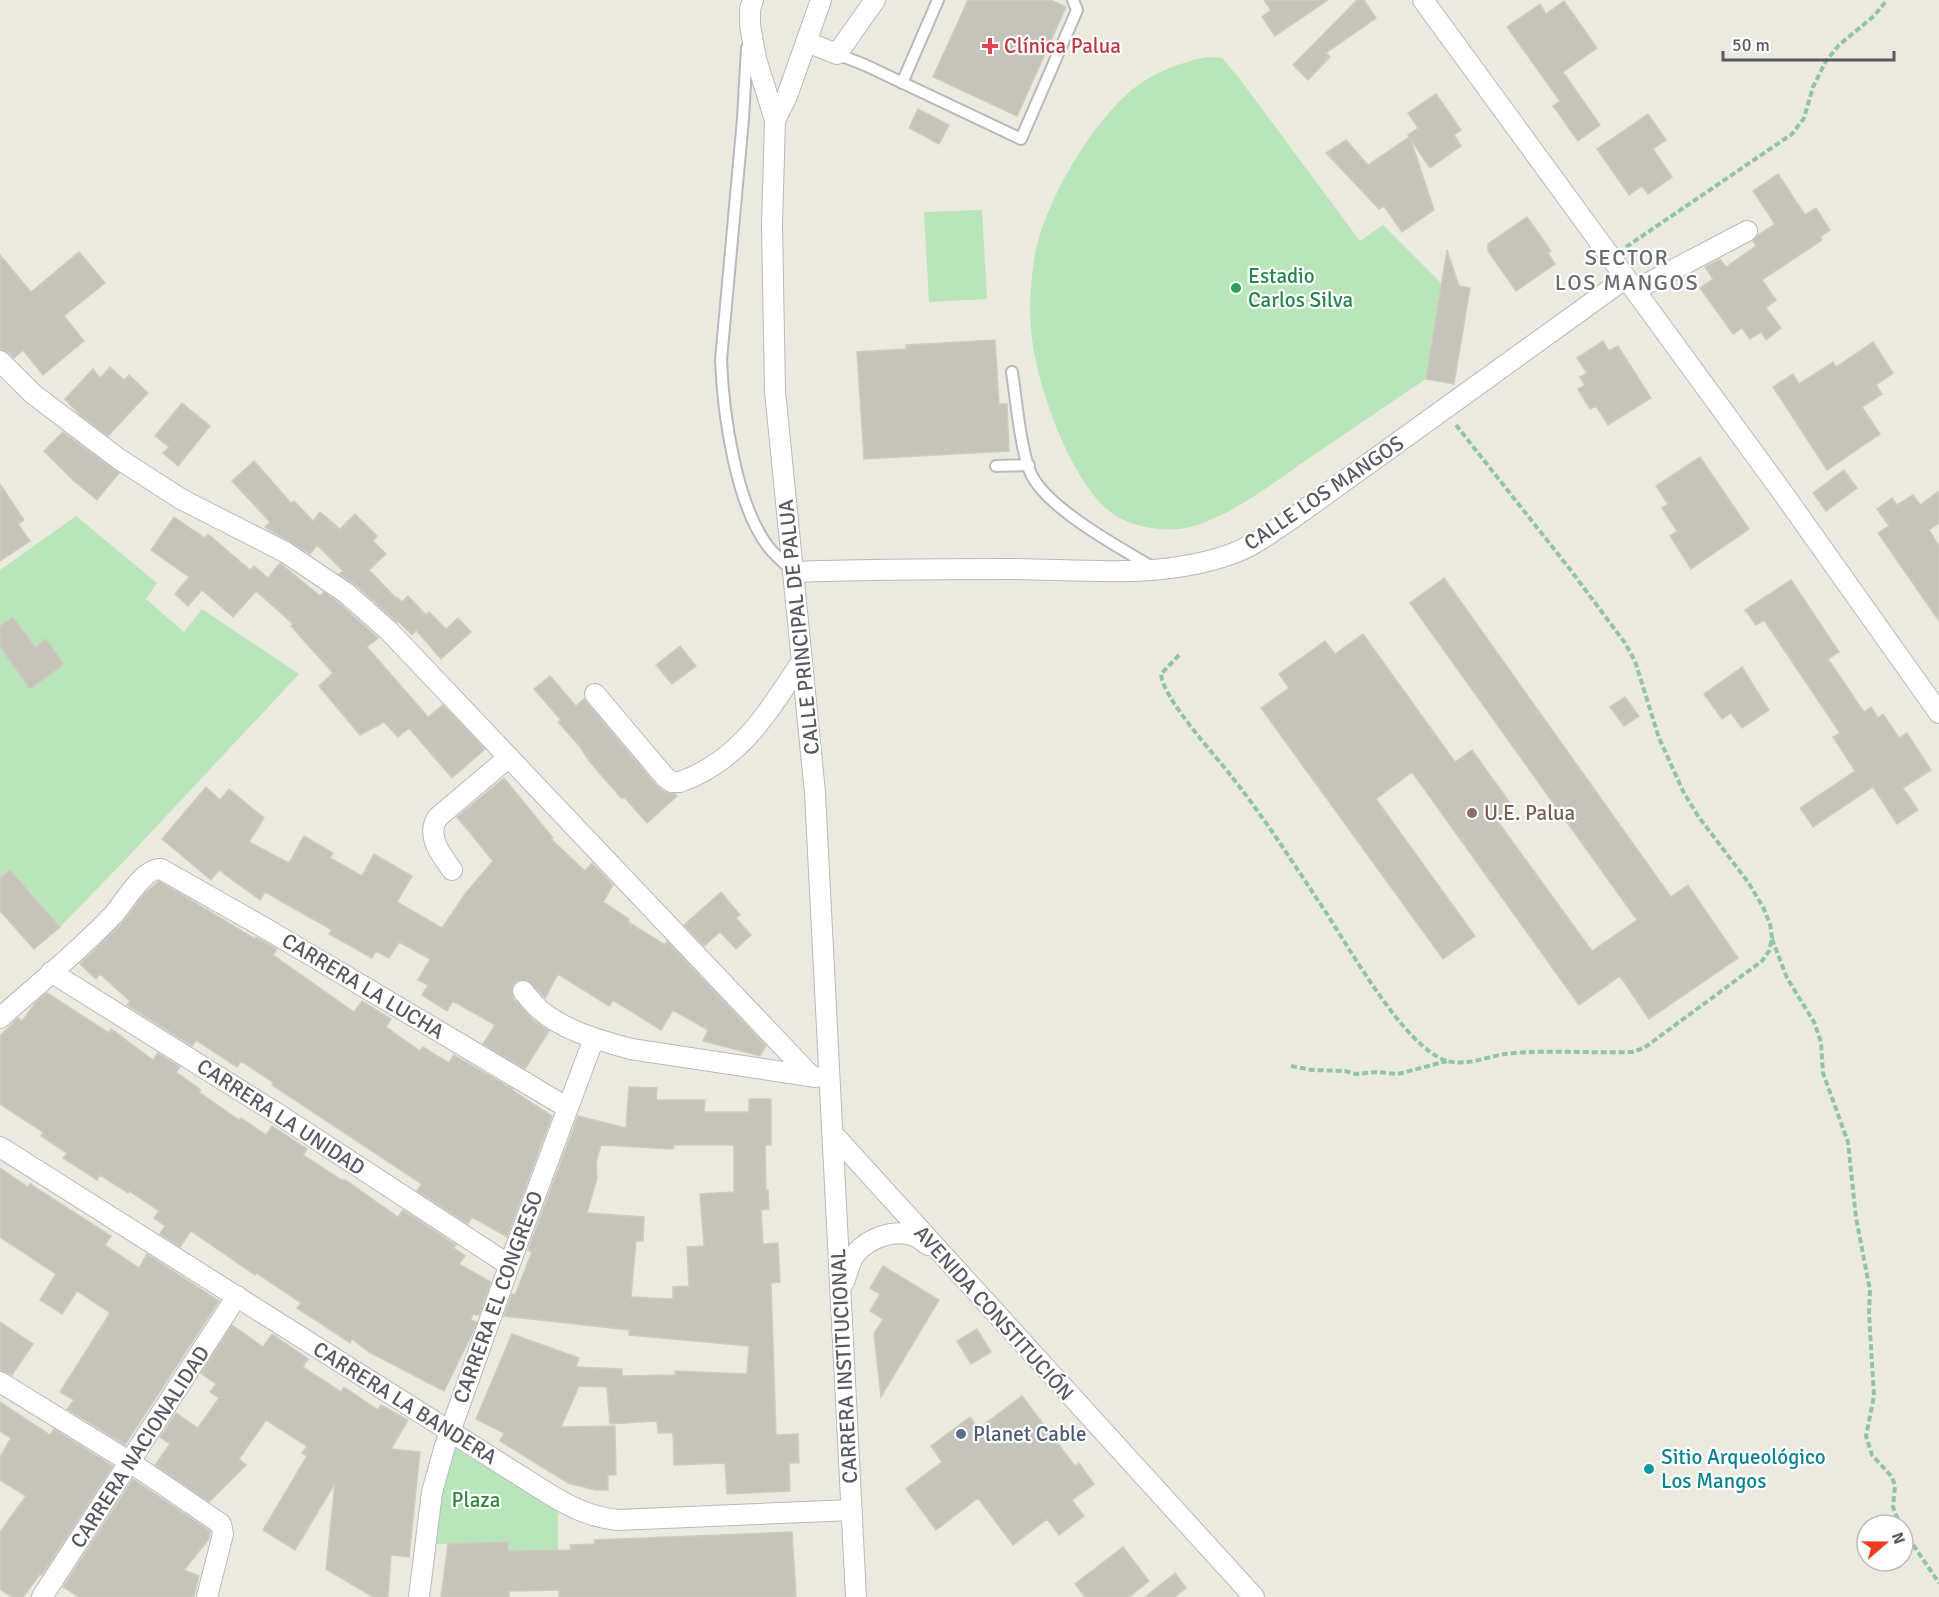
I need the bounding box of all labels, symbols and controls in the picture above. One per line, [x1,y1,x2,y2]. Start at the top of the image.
scale bar [1723,24,1894,62]
place label: Clínica Palua [1004,33,1121,59]
text: 50 m [1732,34,1770,56]
marker: Clínica Palua [981,37,999,55]
district label: SECTOR LOS MANGOS [1555,244,1699,296]
place label: Estadio Carlos Silva [1248,263,1353,313]
marker: Estadio Carlos Silva [1229,281,1243,295]
street label: CALLE LOS MANGOS [1239,430,1409,556]
street label: CALLE PRINCIPAL DE PALUA [773,498,825,756]
place label: U.E. Palua [1484,800,1575,826]
marker: U.E. Palua [1465,806,1479,820]
street label: CARRERA LA LUCHA [277,927,449,1045]
street label: CARRERA LA UNIDAD [192,1053,370,1181]
street label: CARRERA EL CONGRESO [447,1187,549,1407]
street label: AVENIDA CONSTITUCIÓN [909,1220,1079,1406]
street label: CARRERA INSTITUCIONAL [825,1248,863,1484]
street label: CARRERA LA BANDERA [308,1336,502,1470]
street label: CARRERA NACIONALIDAD [65,1341,215,1553]
place label: Planet Cable [973,1421,1086,1447]
marker: Planet Cable [954,1427,968,1441]
place label: Sitio Arqueológico Los Mangos [1661,1444,1826,1494]
marker: Sitio Arqueológico Los Mangos [1642,1462,1656,1476]
park label: Plaza [452,1487,500,1513]
north arrow [1855,1513,1915,1573]
text: N [1887,1530,1909,1547]

